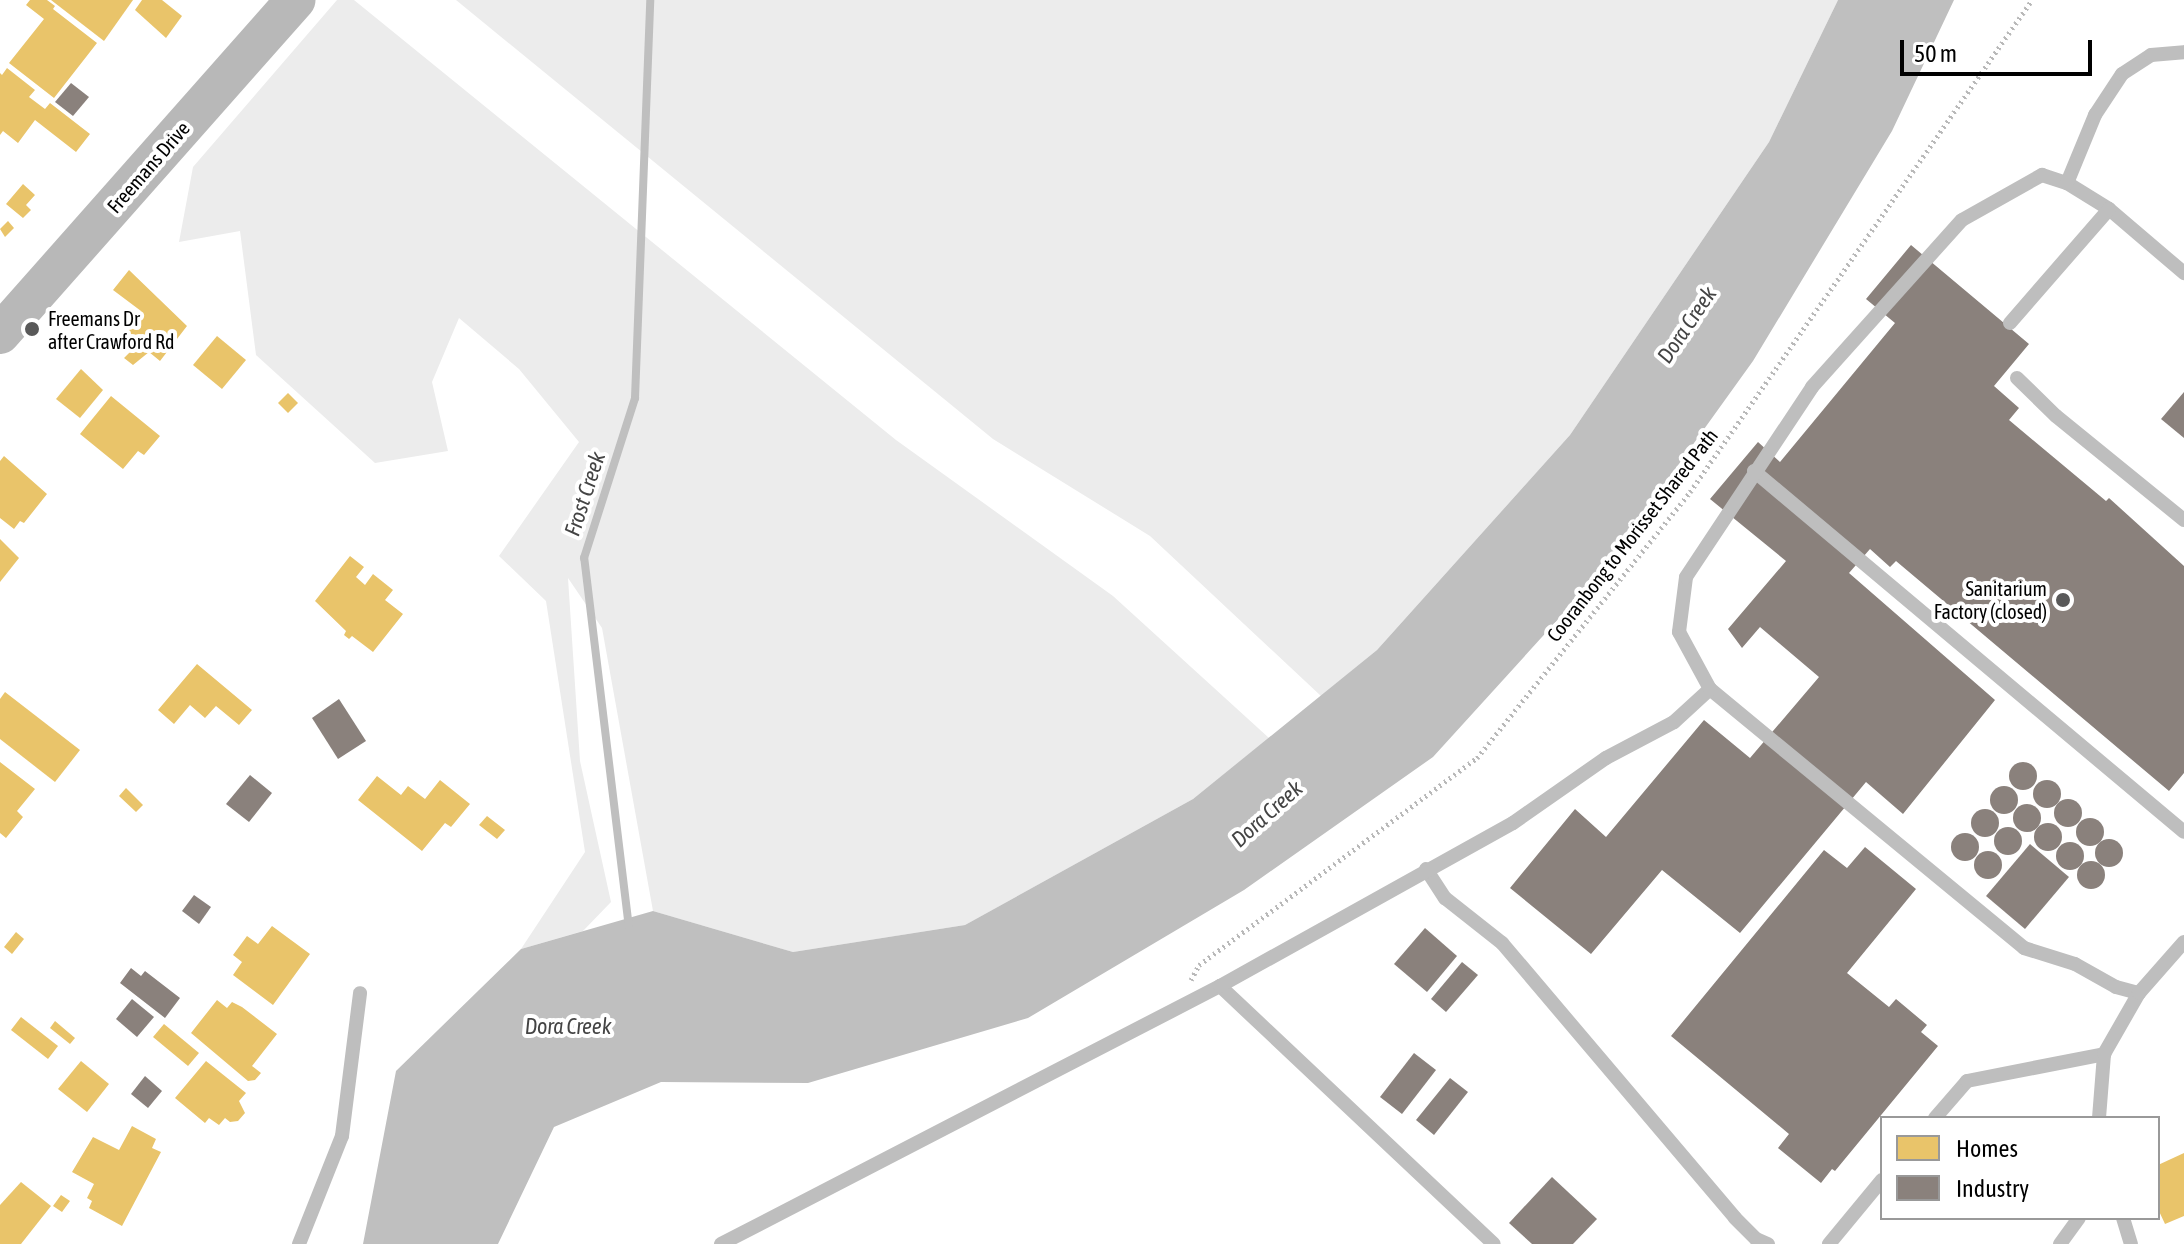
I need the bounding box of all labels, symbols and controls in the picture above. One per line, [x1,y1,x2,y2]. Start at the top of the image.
scale bar [1904,24,2096,74]
text: 50 m [1914,40,1957,67]
street label: Freemans Drive [102,116,194,218]
water label: Dora Creek [1652,282,1722,368]
place label: Freemans Dr after Crawford Rd [48,306,174,353]
marker: Freemans Dr after Crawford Rd [23,320,41,338]
street label: Cooranbong to Morisset Shared Path [1541,424,1723,646]
water label: Frost Creek [559,449,611,539]
place label: Sanitarium Factory (closed) [1934,576,2047,623]
marker: Sanitarium Factory (closed) [2054,591,2072,609]
water label: Dora Creek [1226,775,1308,853]
water label: Dora Creek [525,1014,611,1040]
legend [1880,1116,2160,1220]
text: Homes [1956,1135,2018,1162]
text: Industry [1956,1175,2029,1202]

